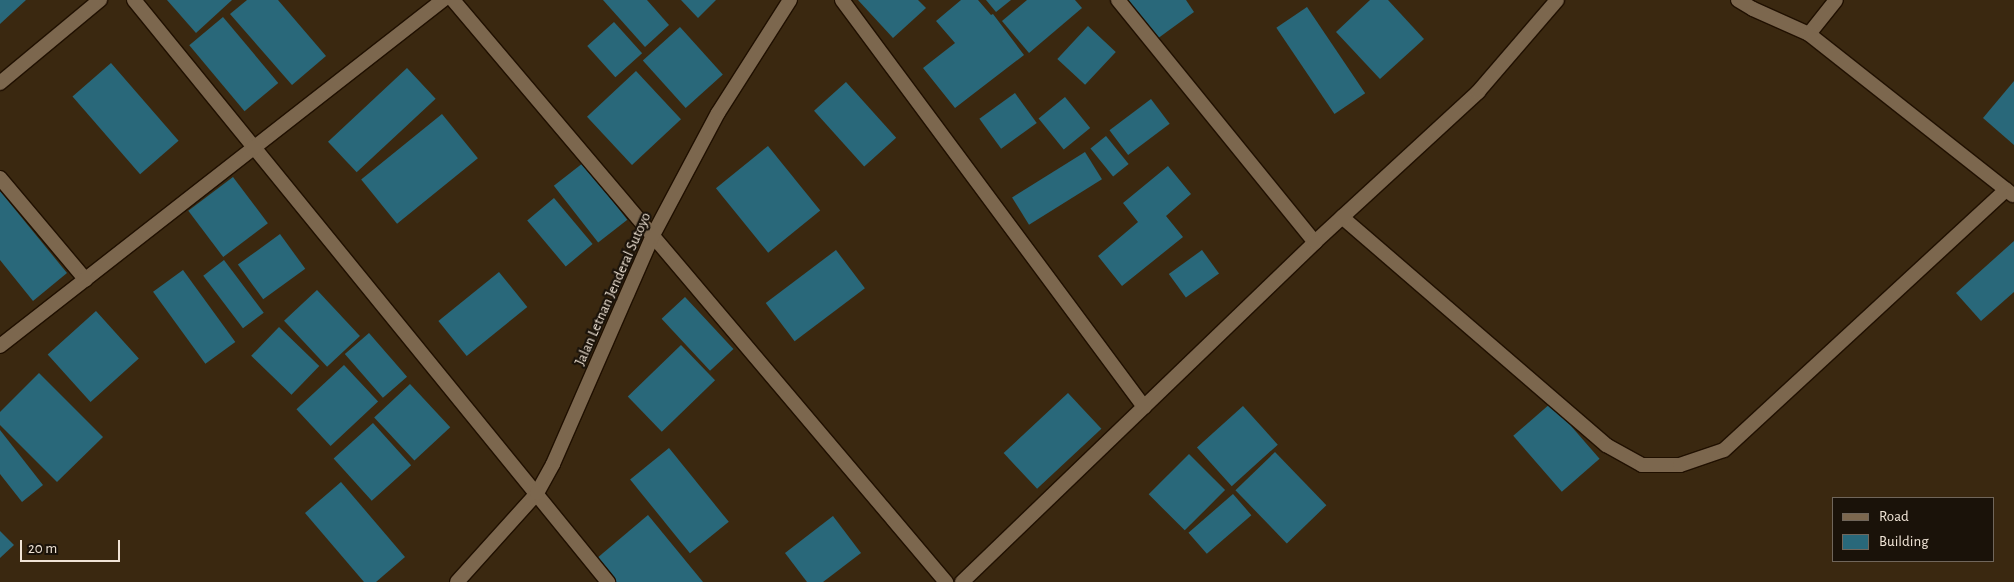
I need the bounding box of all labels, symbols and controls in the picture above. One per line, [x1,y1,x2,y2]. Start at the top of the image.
street label: Jalan Letnan Jenderal Sutoyo [571,210,655,368]
legend [1832,497,1994,562]
text: Road [1879,509,1909,524]
scale bar [22,530,122,562]
text: Building [1879,534,1929,549]
text: 20 m [28,541,57,556]

